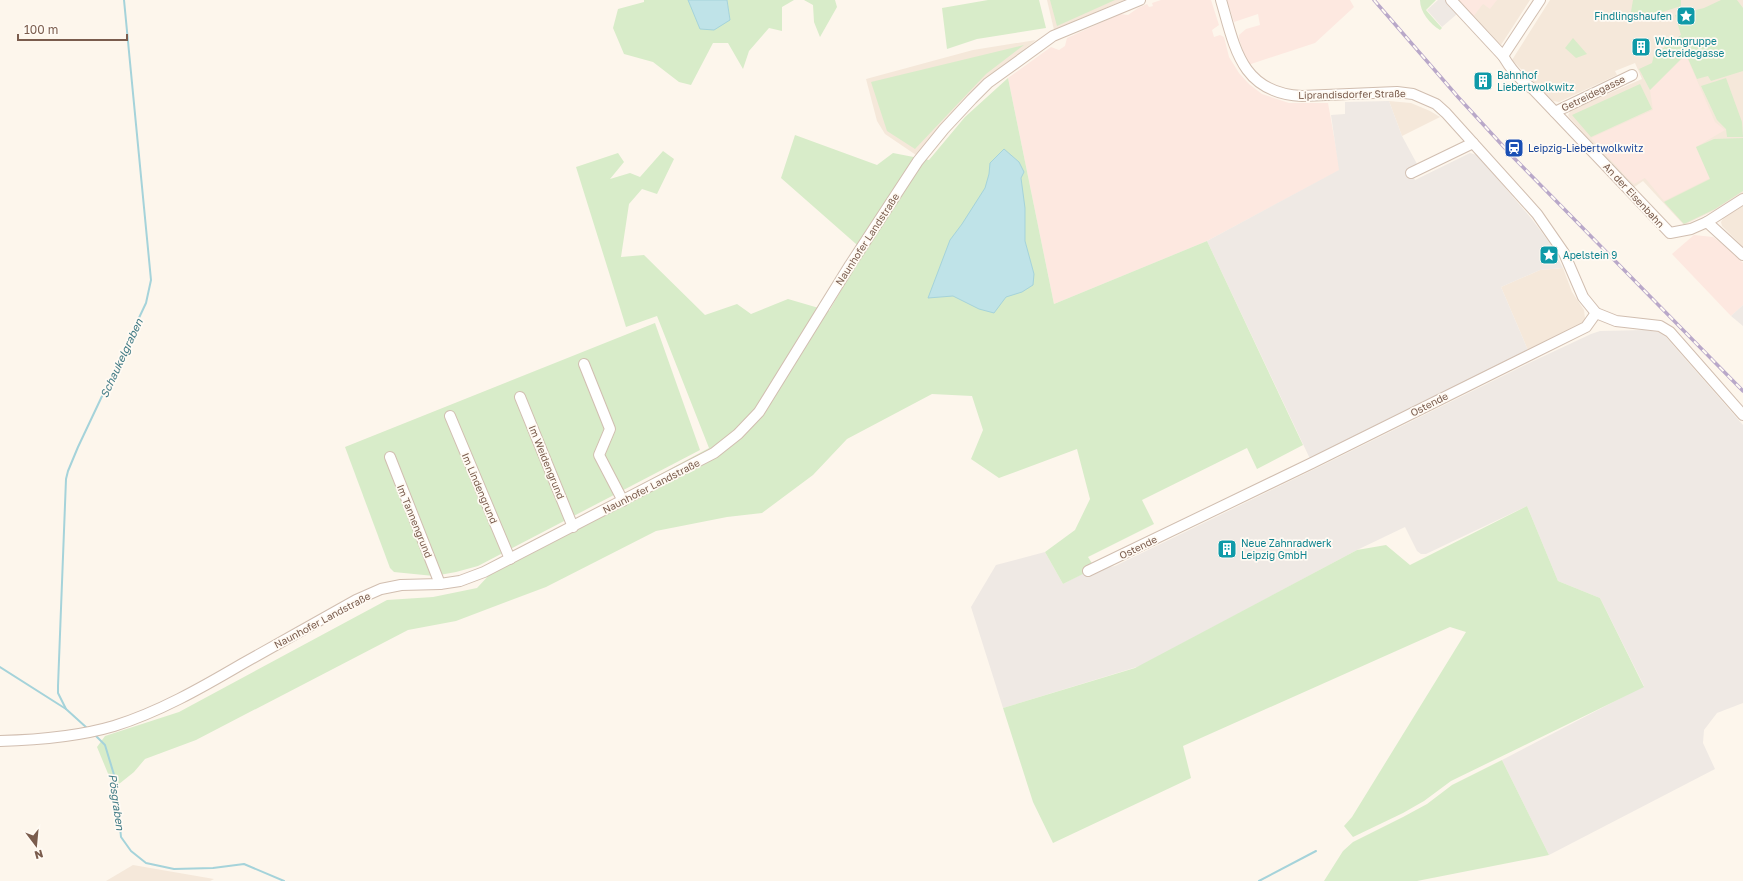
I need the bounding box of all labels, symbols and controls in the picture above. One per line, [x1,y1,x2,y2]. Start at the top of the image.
place icon: Findlingshaufen [1675,5,1697,27]
place label: Findlingshaufen [1594,10,1672,22]
scale bar [18,16,127,42]
text: 100 m [24,22,58,37]
place label: Wohngruppe Getreidegasse [1655,35,1724,59]
building icon: Wohngruppe Getreidegasse [1630,36,1652,58]
place label: Bahnhof Liebertwolkwitz [1497,69,1574,93]
building icon: Bahnhof Liebertwolkwitz [1472,70,1494,92]
street label: Getreidegasse [1559,72,1627,114]
street label: Liprandisdorfer Straße [1298,87,1406,101]
station icon: Leipzig-Liebertwolkwitz [1503,137,1525,159]
place label: Leipzig-Liebertwolkwitz [1528,142,1643,154]
street label: An der Eisenbahn [1601,160,1667,230]
street label: Naunhofer Landstraße [833,191,901,287]
place icon: Apelstein 9 [1538,244,1560,266]
place label: Apelstein 9 [1563,249,1617,261]
water label: Schaukelgraben [97,315,146,400]
street label: Ostende [1408,389,1450,419]
street label: Im Weidengrund [527,423,567,501]
street label: Im Lindengrund [460,451,500,525]
street label: Naunhofer Landstraße [600,456,702,516]
street label: Im Tannengrund [395,483,435,559]
street label: Ostende [1117,533,1159,561]
place label: Neue Zahnradwerk Leipzig GmbH [1241,537,1332,561]
building icon: Neue Zahnradwerk Leipzig GmbH [1216,538,1238,560]
street label: Naunhofer Landstraße [272,589,372,650]
water label: Pösgraben [106,773,128,832]
north arrow [16,825,56,865]
text: N [33,848,45,862]

